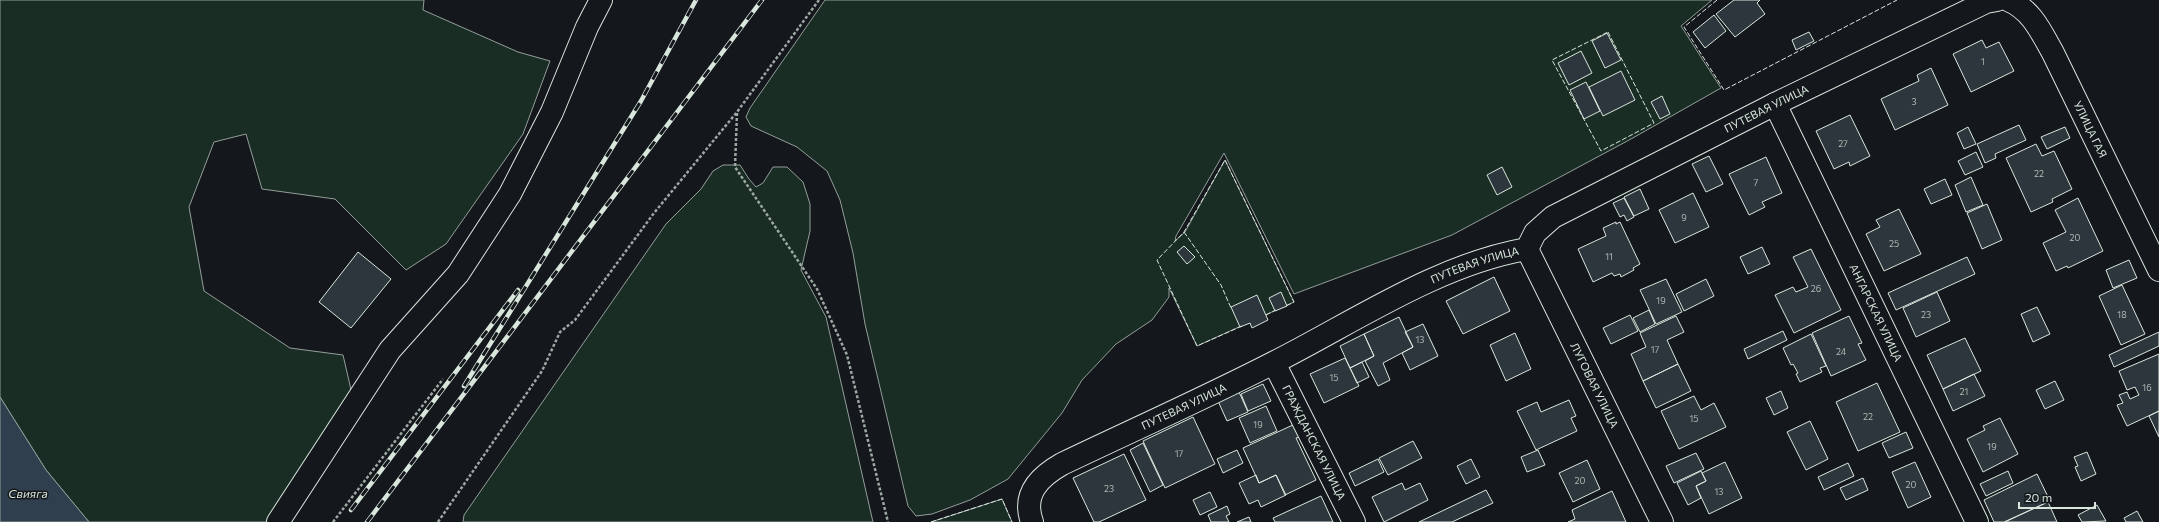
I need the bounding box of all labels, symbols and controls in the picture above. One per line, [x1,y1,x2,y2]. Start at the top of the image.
house number: 1 [1981,56,1985,67]
street label: ПУТЕВАЯ УЛИЦА [1722,82,1811,135]
house number: 3 [1911,96,1917,107]
street label: УЛИЦА ГАЯ [2071,99,2110,160]
house number: 27 [1838,138,1848,149]
house number: 22 [2034,168,2044,179]
house number: 7 [1754,177,1759,188]
house number: 9 [1681,212,1687,223]
house number: 20 [2070,232,2081,243]
house number: 25 [1889,238,1899,249]
street label: ПУТЕВАЯ УЛИЦА [1428,244,1520,286]
house number: 11 [1605,251,1613,262]
street label: АНГАРСКАЯ УЛИЦА [1847,262,1906,364]
house number: 26 [1811,283,1821,294]
house number: 19 [1656,295,1666,306]
house number: 23 [1921,309,1931,320]
house number: 18 [2117,309,2127,320]
house number: 13 [1416,334,1424,345]
street label: ЛУГОВАЯ УЛИЦА [1568,340,1622,430]
house number: 17 [1651,344,1660,355]
house number: 24 [1836,346,1847,357]
house number: 15 [1329,372,1339,383]
street label: ПУТЕВАЯ УЛИЦА [1139,380,1229,432]
house number: 16 [2142,382,2152,393]
street label: ГРАЖДАНСКАЯ УЛИЦА [1280,383,1349,502]
house number: 21 [1960,386,1968,397]
house number: 22 [1863,411,1873,422]
house number: 15 [1689,413,1699,424]
house number: 19 [1253,419,1263,430]
house number: 19 [1987,441,1997,452]
house number: 17 [1175,448,1184,459]
house number: 20 [1575,475,1586,486]
house number: 20 [1906,479,1917,490]
house number: 23 [1104,483,1114,494]
scale bar [2019,484,2095,510]
water label: Свияга [8,486,48,500]
house number: 13 [1715,486,1723,497]
text: 20 m [2025,490,2052,504]

